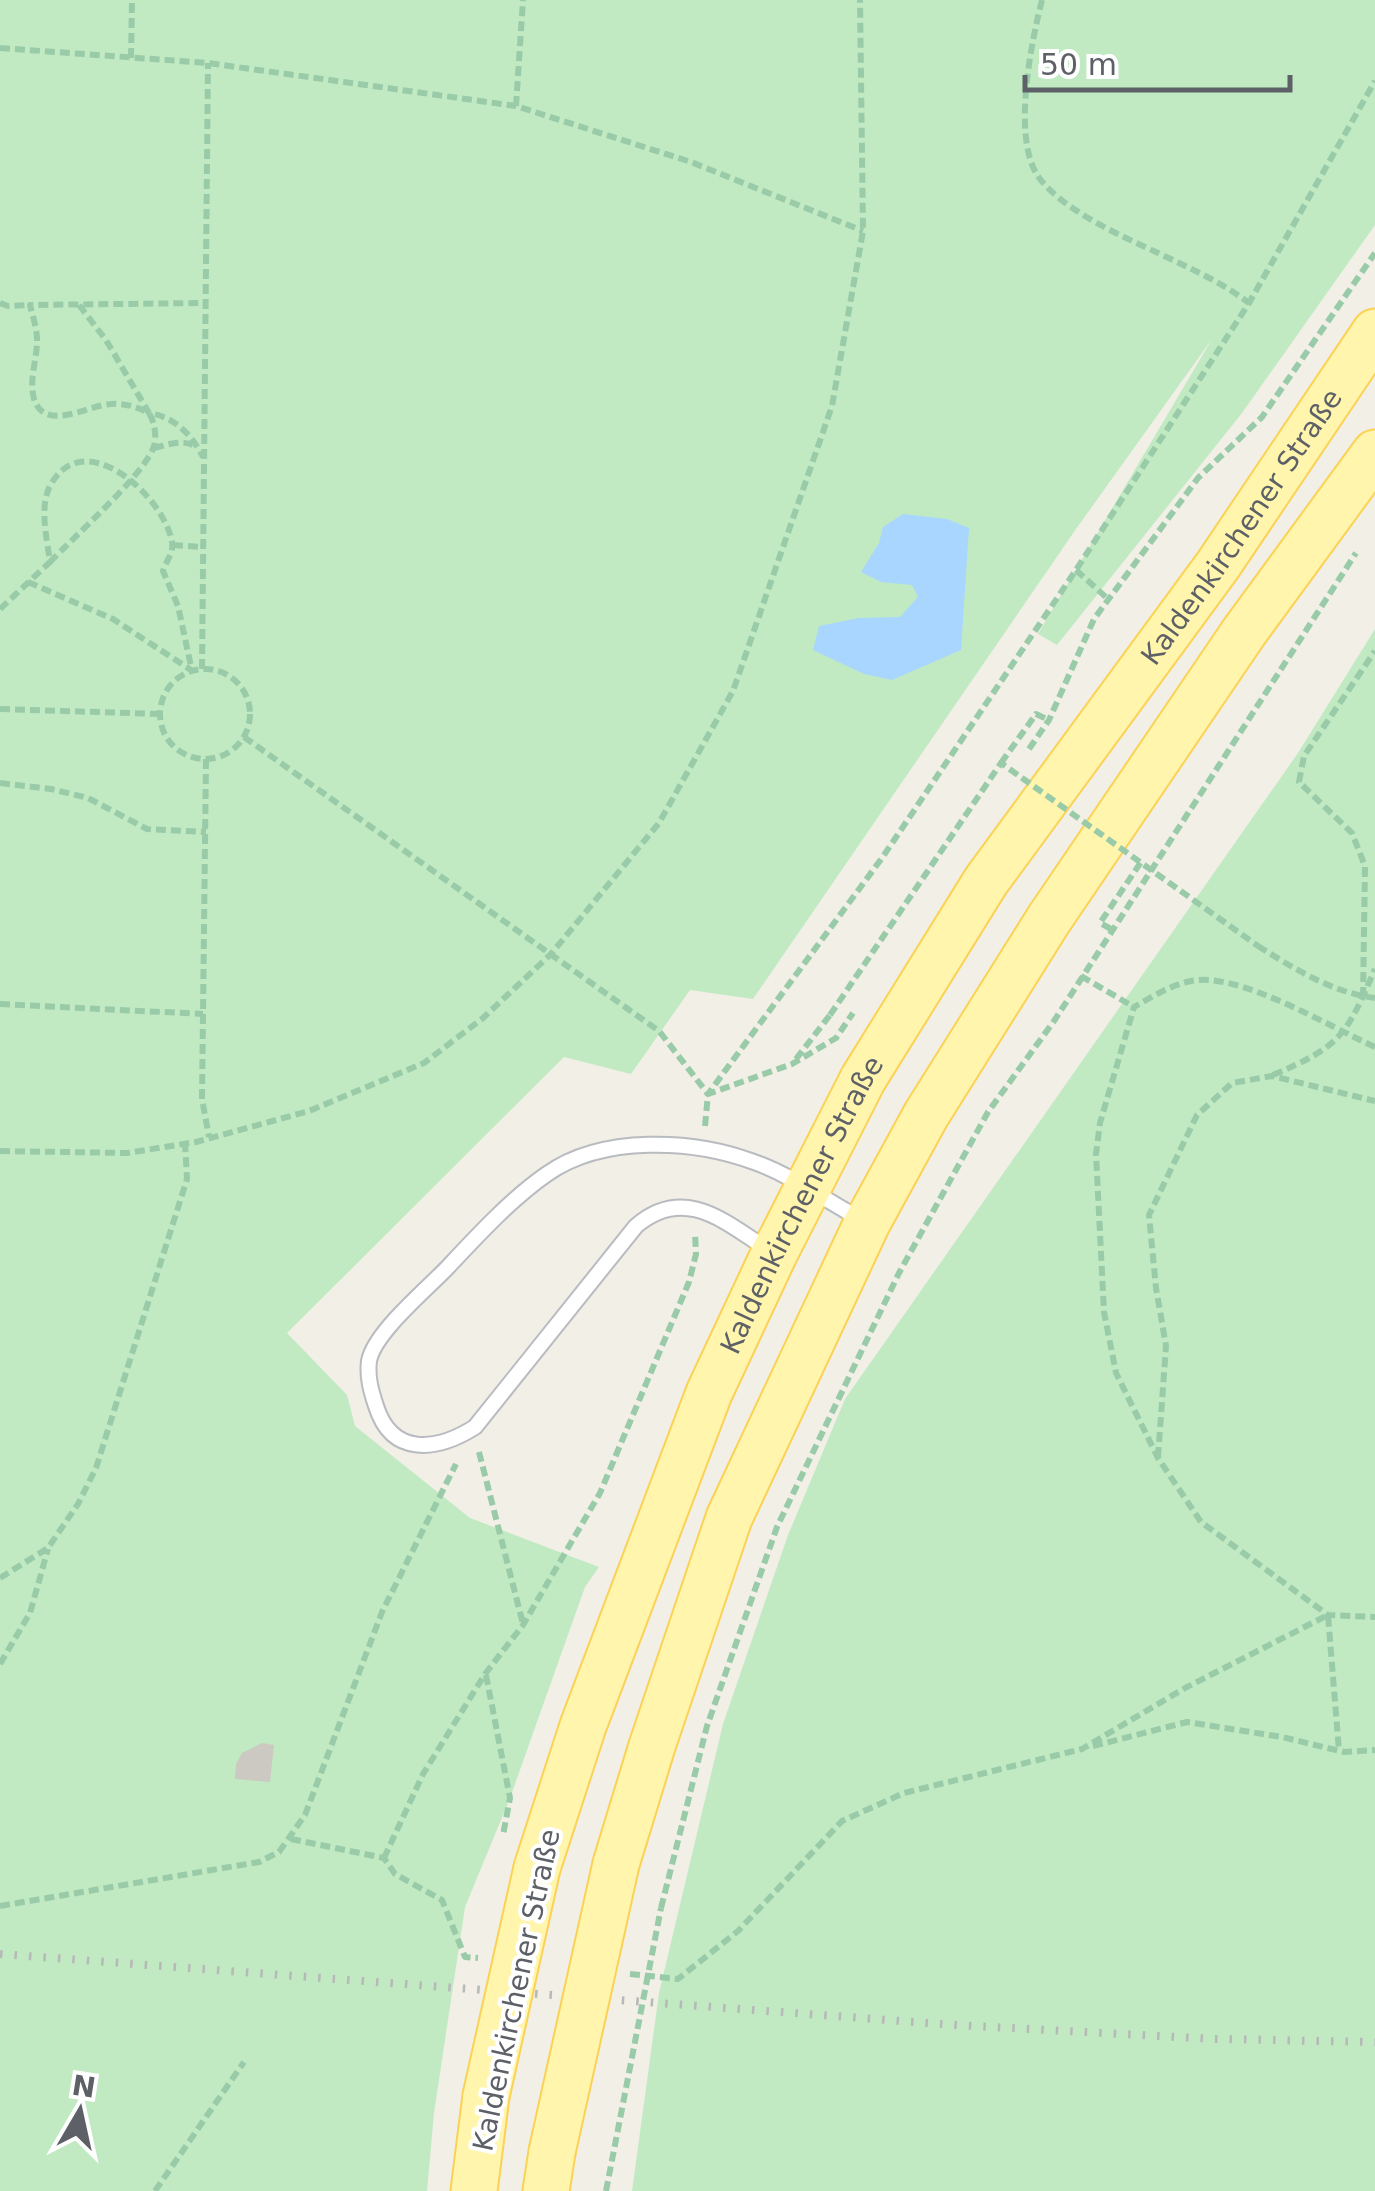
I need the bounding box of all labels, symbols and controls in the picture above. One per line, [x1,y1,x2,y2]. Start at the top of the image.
scale bar [1025,30,1290,92]
text: 50 m [1040,47,1117,82]
street label: Kaldenkirchener Straße [1134,383,1349,671]
street label: Kaldenkirchener Straße [714,1050,890,1359]
street label: Kaldenkirchener Straße [466,1826,567,2154]
north arrow [30,2061,130,2161]
text: N [70,2069,98,2105]

